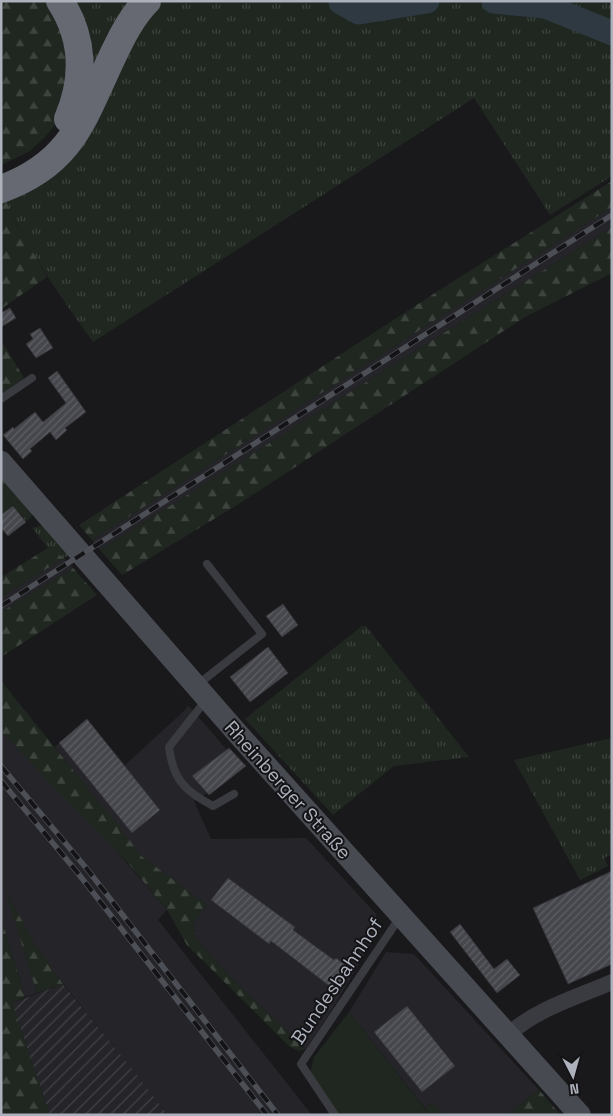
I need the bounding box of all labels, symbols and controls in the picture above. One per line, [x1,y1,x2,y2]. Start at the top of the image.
street label: Rheinberger Straße [219,715,357,865]
street label: Bundesbahnhof [285,913,389,1049]
north arrow [548,1051,598,1101]
text: N [569,1079,580,1098]

